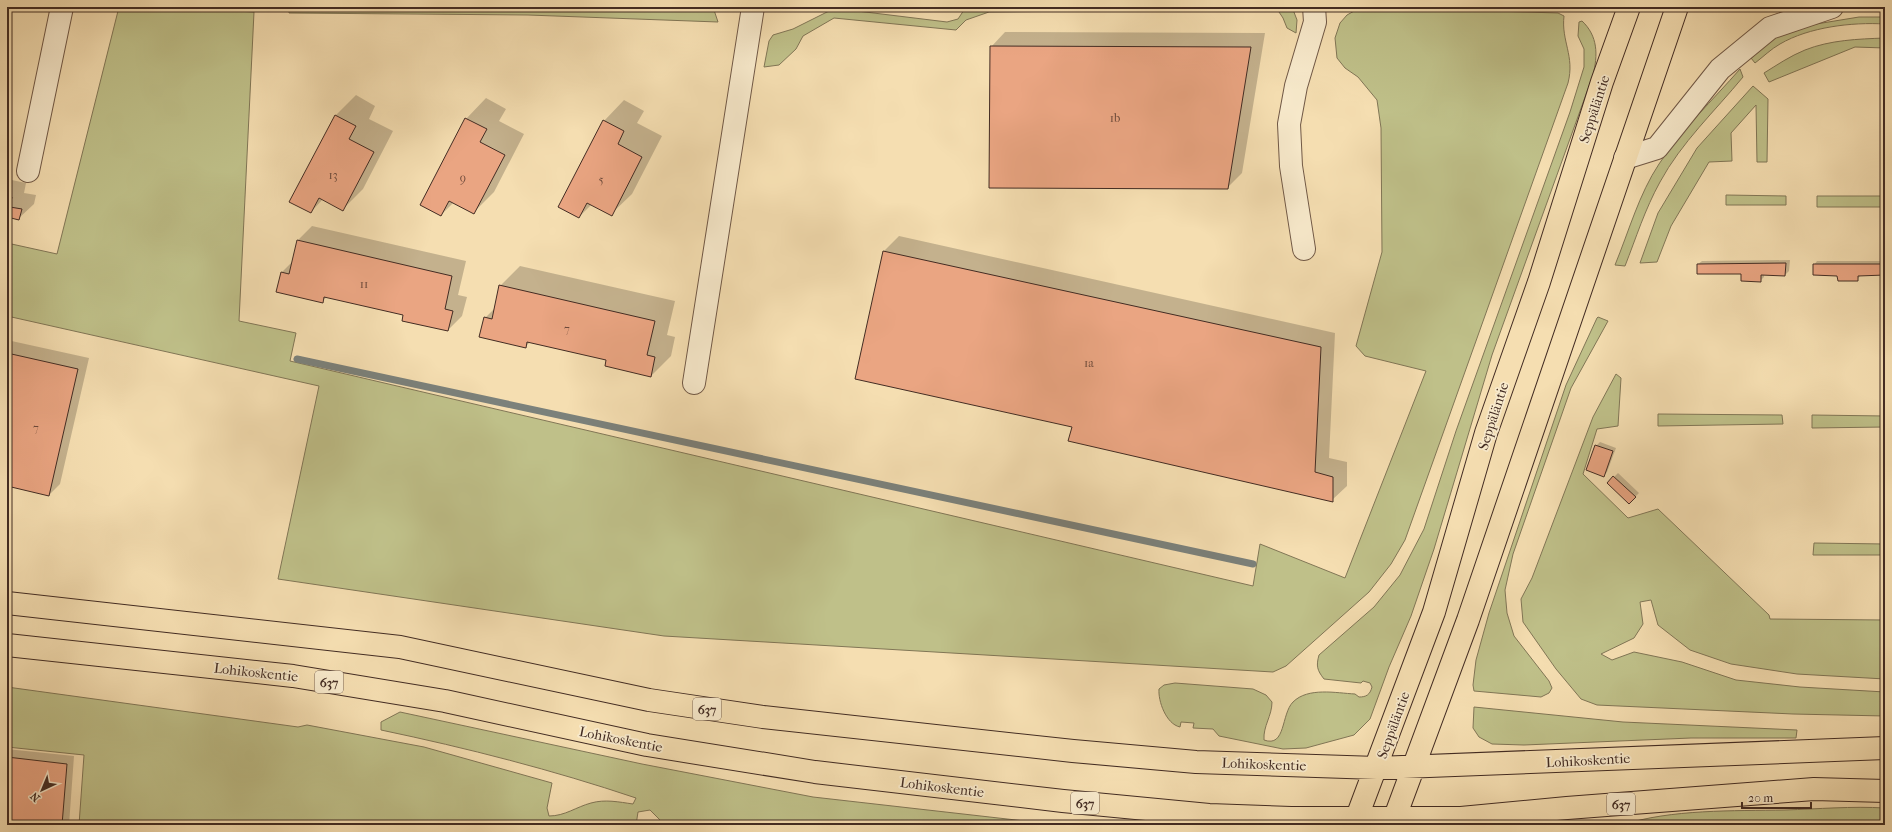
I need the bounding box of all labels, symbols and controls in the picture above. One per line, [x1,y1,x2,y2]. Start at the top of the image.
street label: Seppäläntie [1576,73,1613,145]
house number: 1b [1110,111,1120,125]
house number: 13 [328,168,338,182]
house number: 9 [460,171,466,185]
house number: 5 [598,173,604,187]
house number: 11 [360,277,368,291]
house number: 7 [564,322,570,336]
house number: 1a [1084,356,1094,370]
street label: Seppäläntie [1475,380,1512,452]
house number: 7 [33,421,39,435]
street label: Lohikoskentie [213,660,299,685]
road number: 637 [315,671,343,693]
street label: Seppäläntie [1373,689,1413,761]
road number: 637 [693,698,721,720]
street label: Lohikoskentie [578,723,664,756]
street label: Lohikoskentie [1545,750,1631,771]
street label: Lohikoskentie [1221,755,1307,774]
north arrow [22,770,62,810]
street label: Lohikoskentie [899,774,985,801]
scale bar [1742,784,1811,810]
text: N [27,789,43,804]
text: 20 m [1748,791,1773,805]
road number: 637 [1071,792,1099,814]
road number: 637 [1607,793,1635,815]

